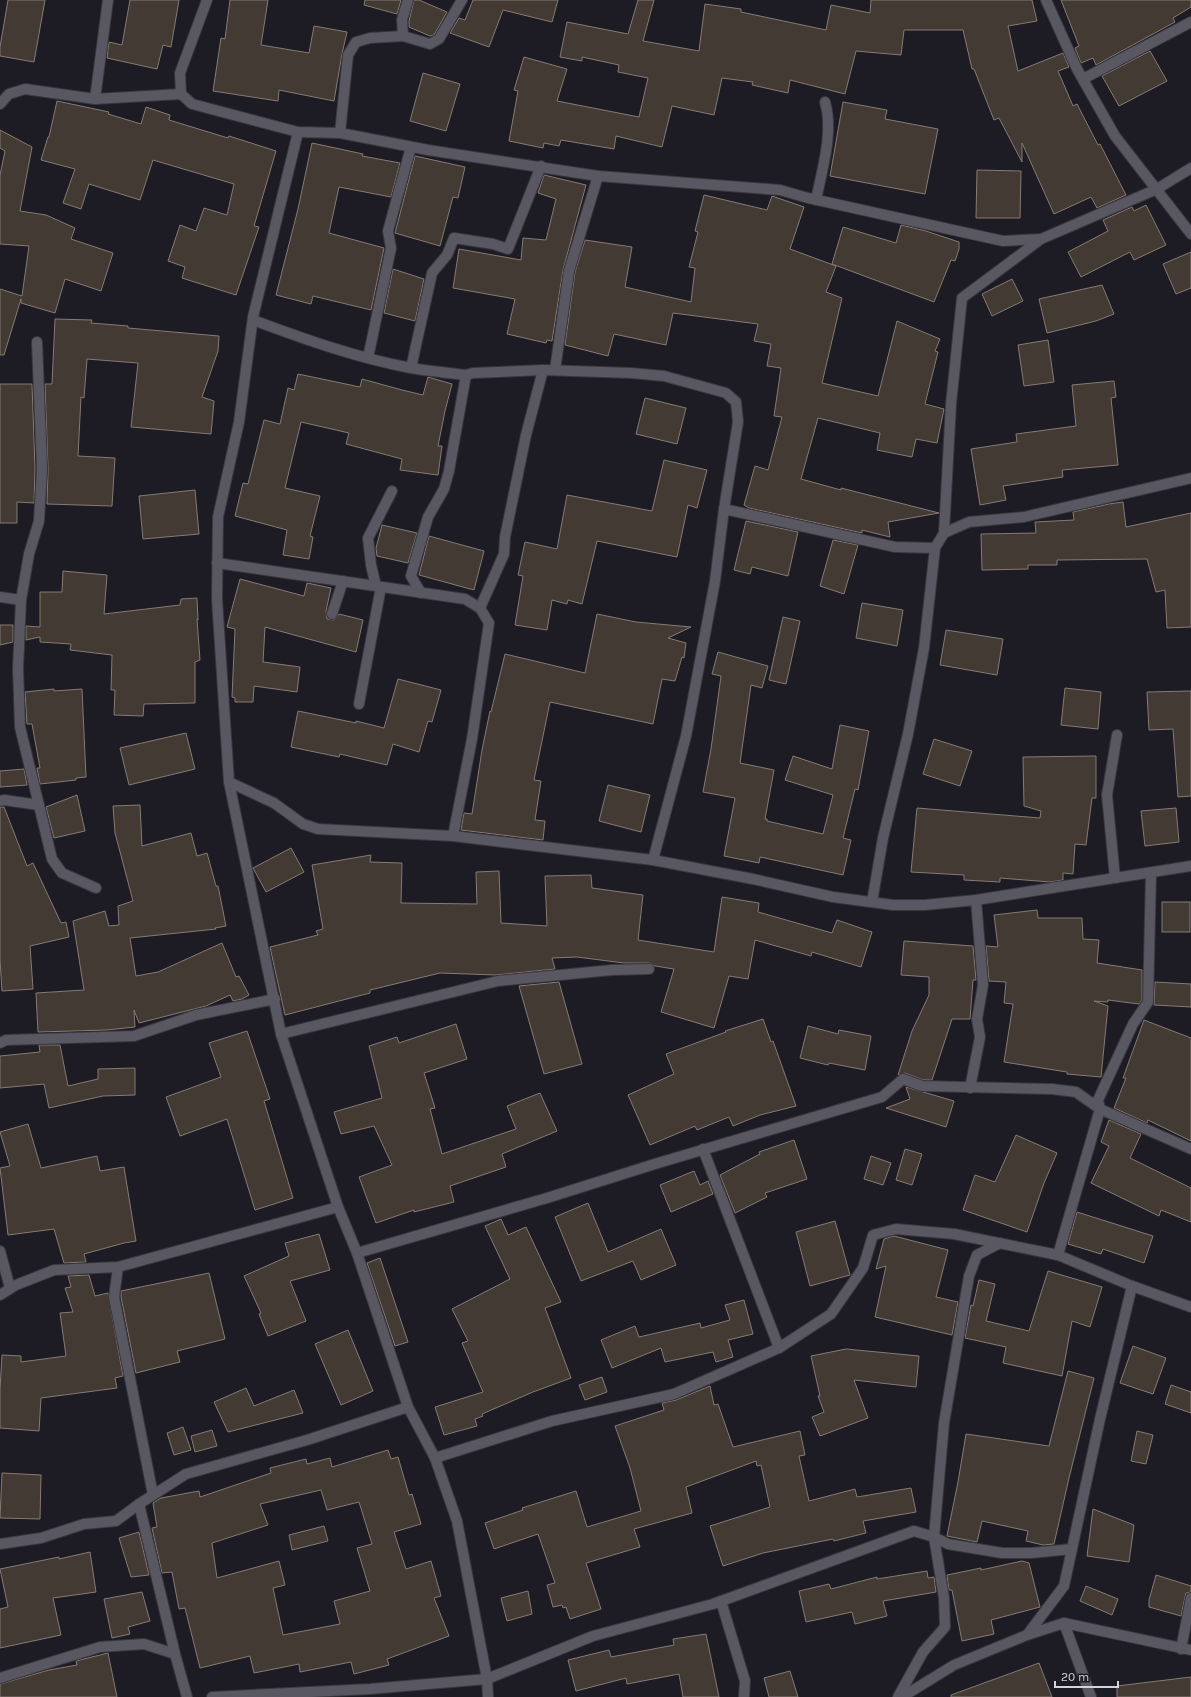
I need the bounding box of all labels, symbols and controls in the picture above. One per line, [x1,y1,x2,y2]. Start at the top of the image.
scale bar [1055,1663,1118,1689]
text: 20 m [1061,1670,1089,1684]

